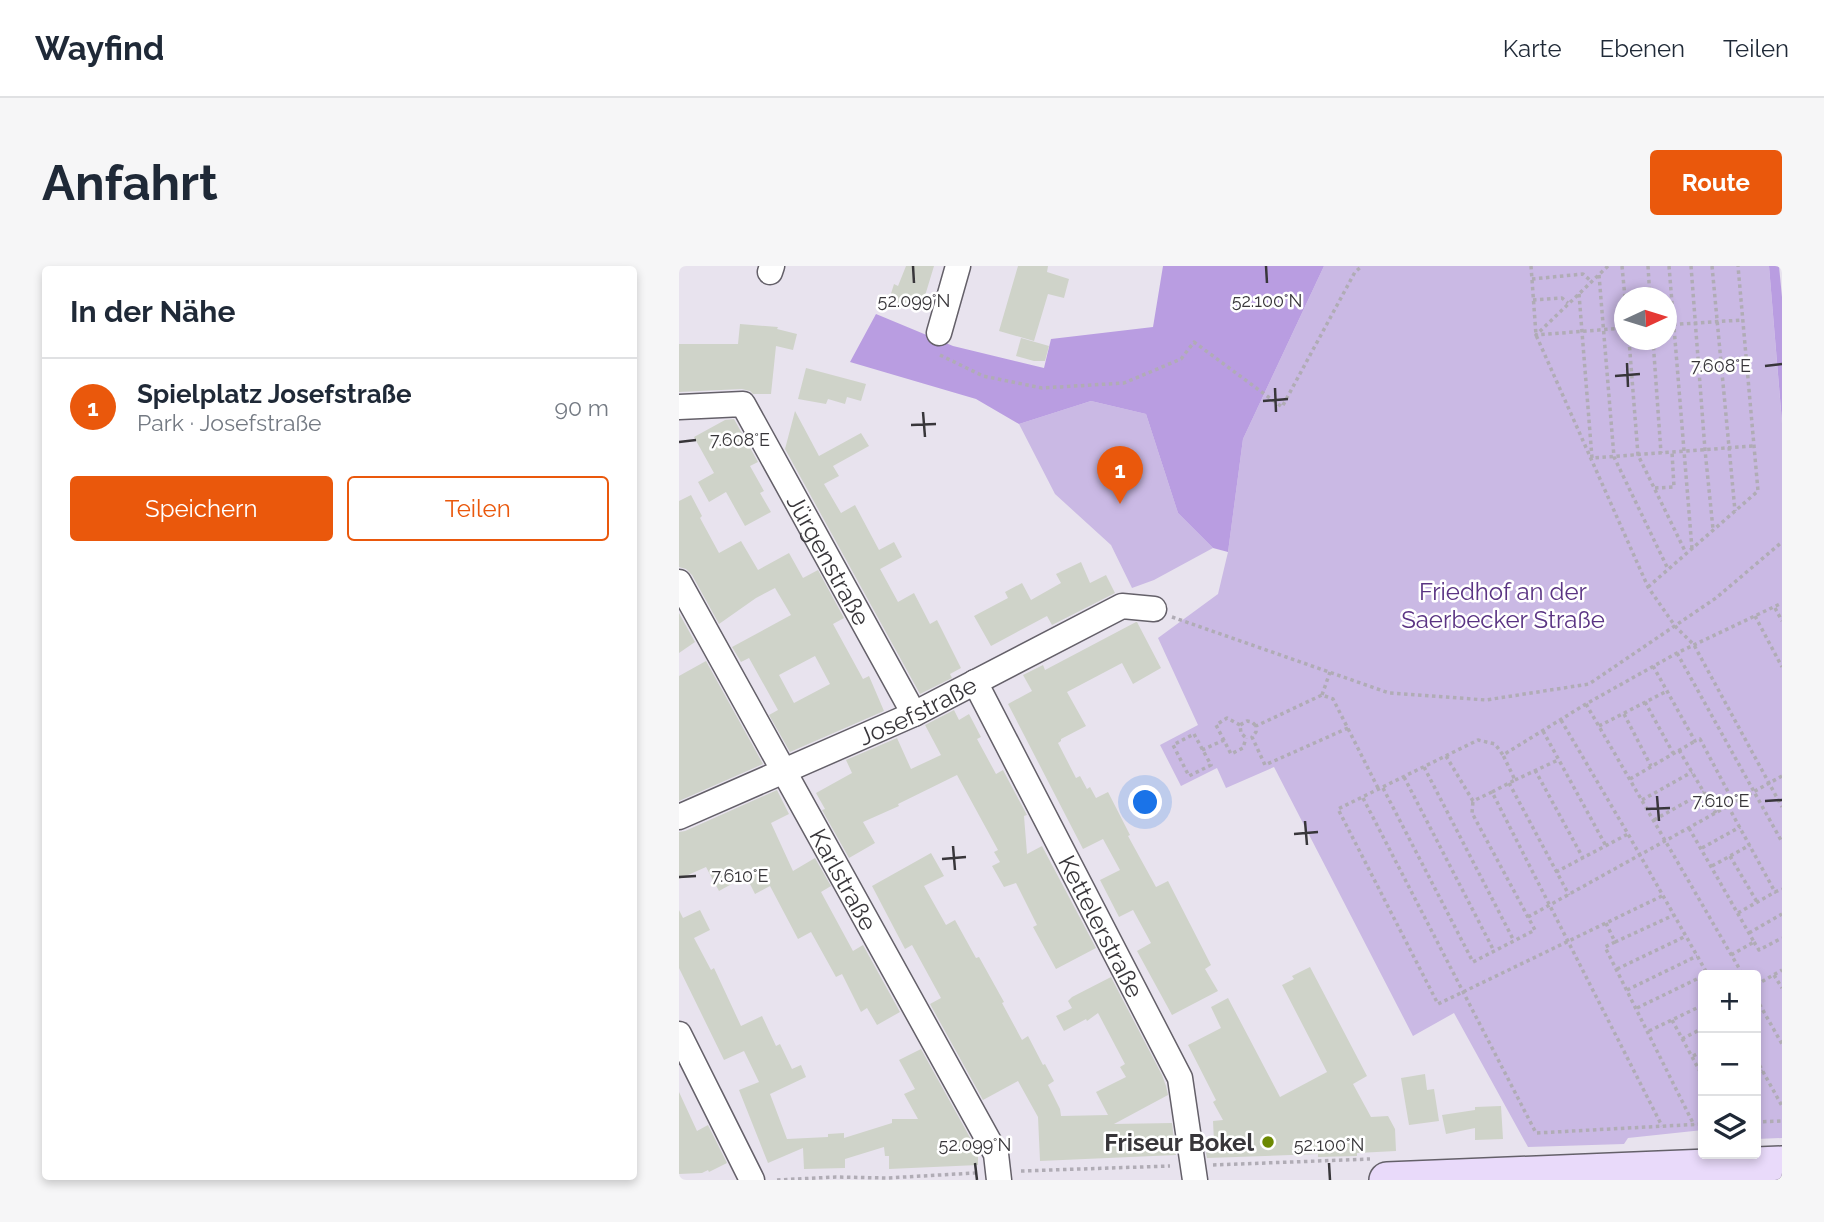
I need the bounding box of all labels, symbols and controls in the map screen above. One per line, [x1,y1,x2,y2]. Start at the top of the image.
text: Wayfind [35,29,164,68]
text: Karte [1503,34,1562,63]
text: Ebenen [1600,34,1685,63]
text: Teilen [1723,34,1789,63]
button: Route [1650,150,1782,215]
text: Anfahrt [42,154,218,211]
north arrow [1614,287,1677,350]
text: 52.099°N [878,290,950,311]
text: 52.100°N [1232,290,1302,311]
text: In der Nähe [70,294,235,329]
text: 7.608°E [1691,355,1751,376]
text: Spielplatz Josefstraße [137,379,412,409]
text: 1 [87,394,99,421]
text: 90 m [554,394,609,421]
text: Park · Josefstraße [137,409,322,436]
text: 7.608°E [710,429,770,450]
pin: 1 [1097,446,1143,504]
button: Speichern [70,476,333,541]
button: Teilen [347,476,609,541]
street label: Jürgenstraße [781,489,877,630]
park label: Friedhof an der Saerbecker Straße [1401,577,1605,634]
street label: Josefstraße [854,670,981,751]
your location [1128,785,1162,819]
text: 7.610°E [1693,790,1749,811]
street label: Karlstraße [804,823,884,935]
street label: Kettelerstraße [1053,850,1150,1002]
text: 7.610°E [712,865,768,886]
map controls [1698,970,1761,1159]
button: + [1698,970,1761,1033]
button: − [1698,1033,1761,1096]
button: layers [1698,1096,1761,1159]
place label: Friseur Bokel [1104,1128,1254,1157]
text: 52.099°N [939,1134,1011,1155]
marker: Friseur Bokel [1260,1134,1276,1150]
text: 52.100°N [1294,1134,1364,1155]

